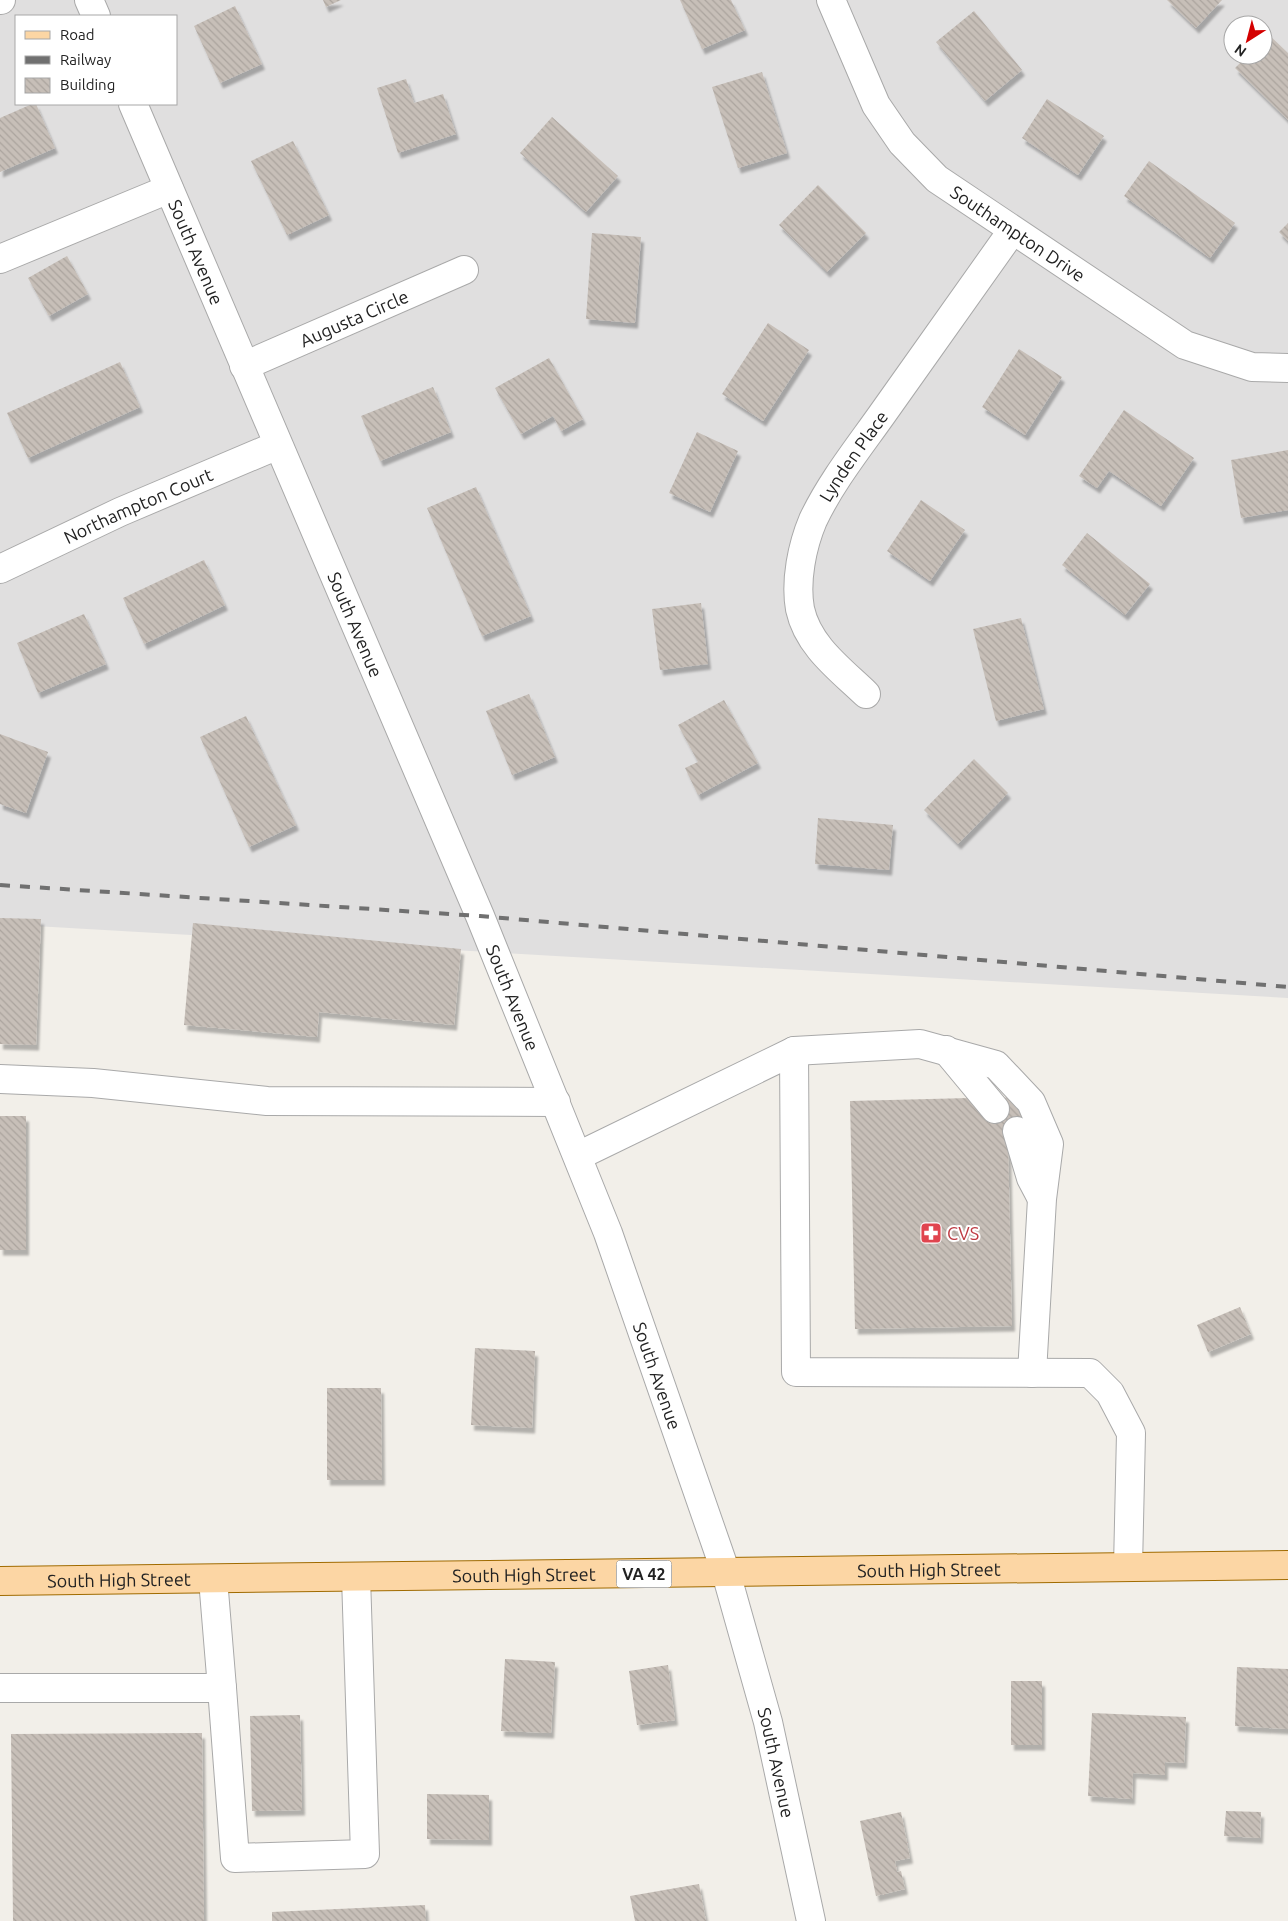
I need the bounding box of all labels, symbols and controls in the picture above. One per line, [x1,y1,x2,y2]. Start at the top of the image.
legend [15,15,178,105]
north arrow [1223,15,1273,65]
text: Road [60,26,95,43]
text: N [1231,41,1249,60]
text: Railway [60,51,111,68]
text: Building [60,76,115,93]
street label: Southampton Drive [947,181,1089,285]
street label: South Avenue [165,196,228,308]
street label: Augusta Circle [297,286,411,350]
street label: Lynden Place [815,407,891,505]
street label: Northampton Court [60,464,215,547]
street label: South Avenue [324,569,387,680]
street label: South Avenue [483,942,543,1053]
pharmacy icon: CVS [919,1221,943,1245]
place label: CVS [947,1223,979,1243]
street label: South Avenue [630,1319,685,1432]
street label: South High Street [857,1559,1001,1580]
road number: VA 42 [616,1560,672,1588]
street label: South High Street [452,1564,596,1585]
street label: South High Street [47,1569,191,1590]
street label: South Avenue [754,1705,798,1820]

